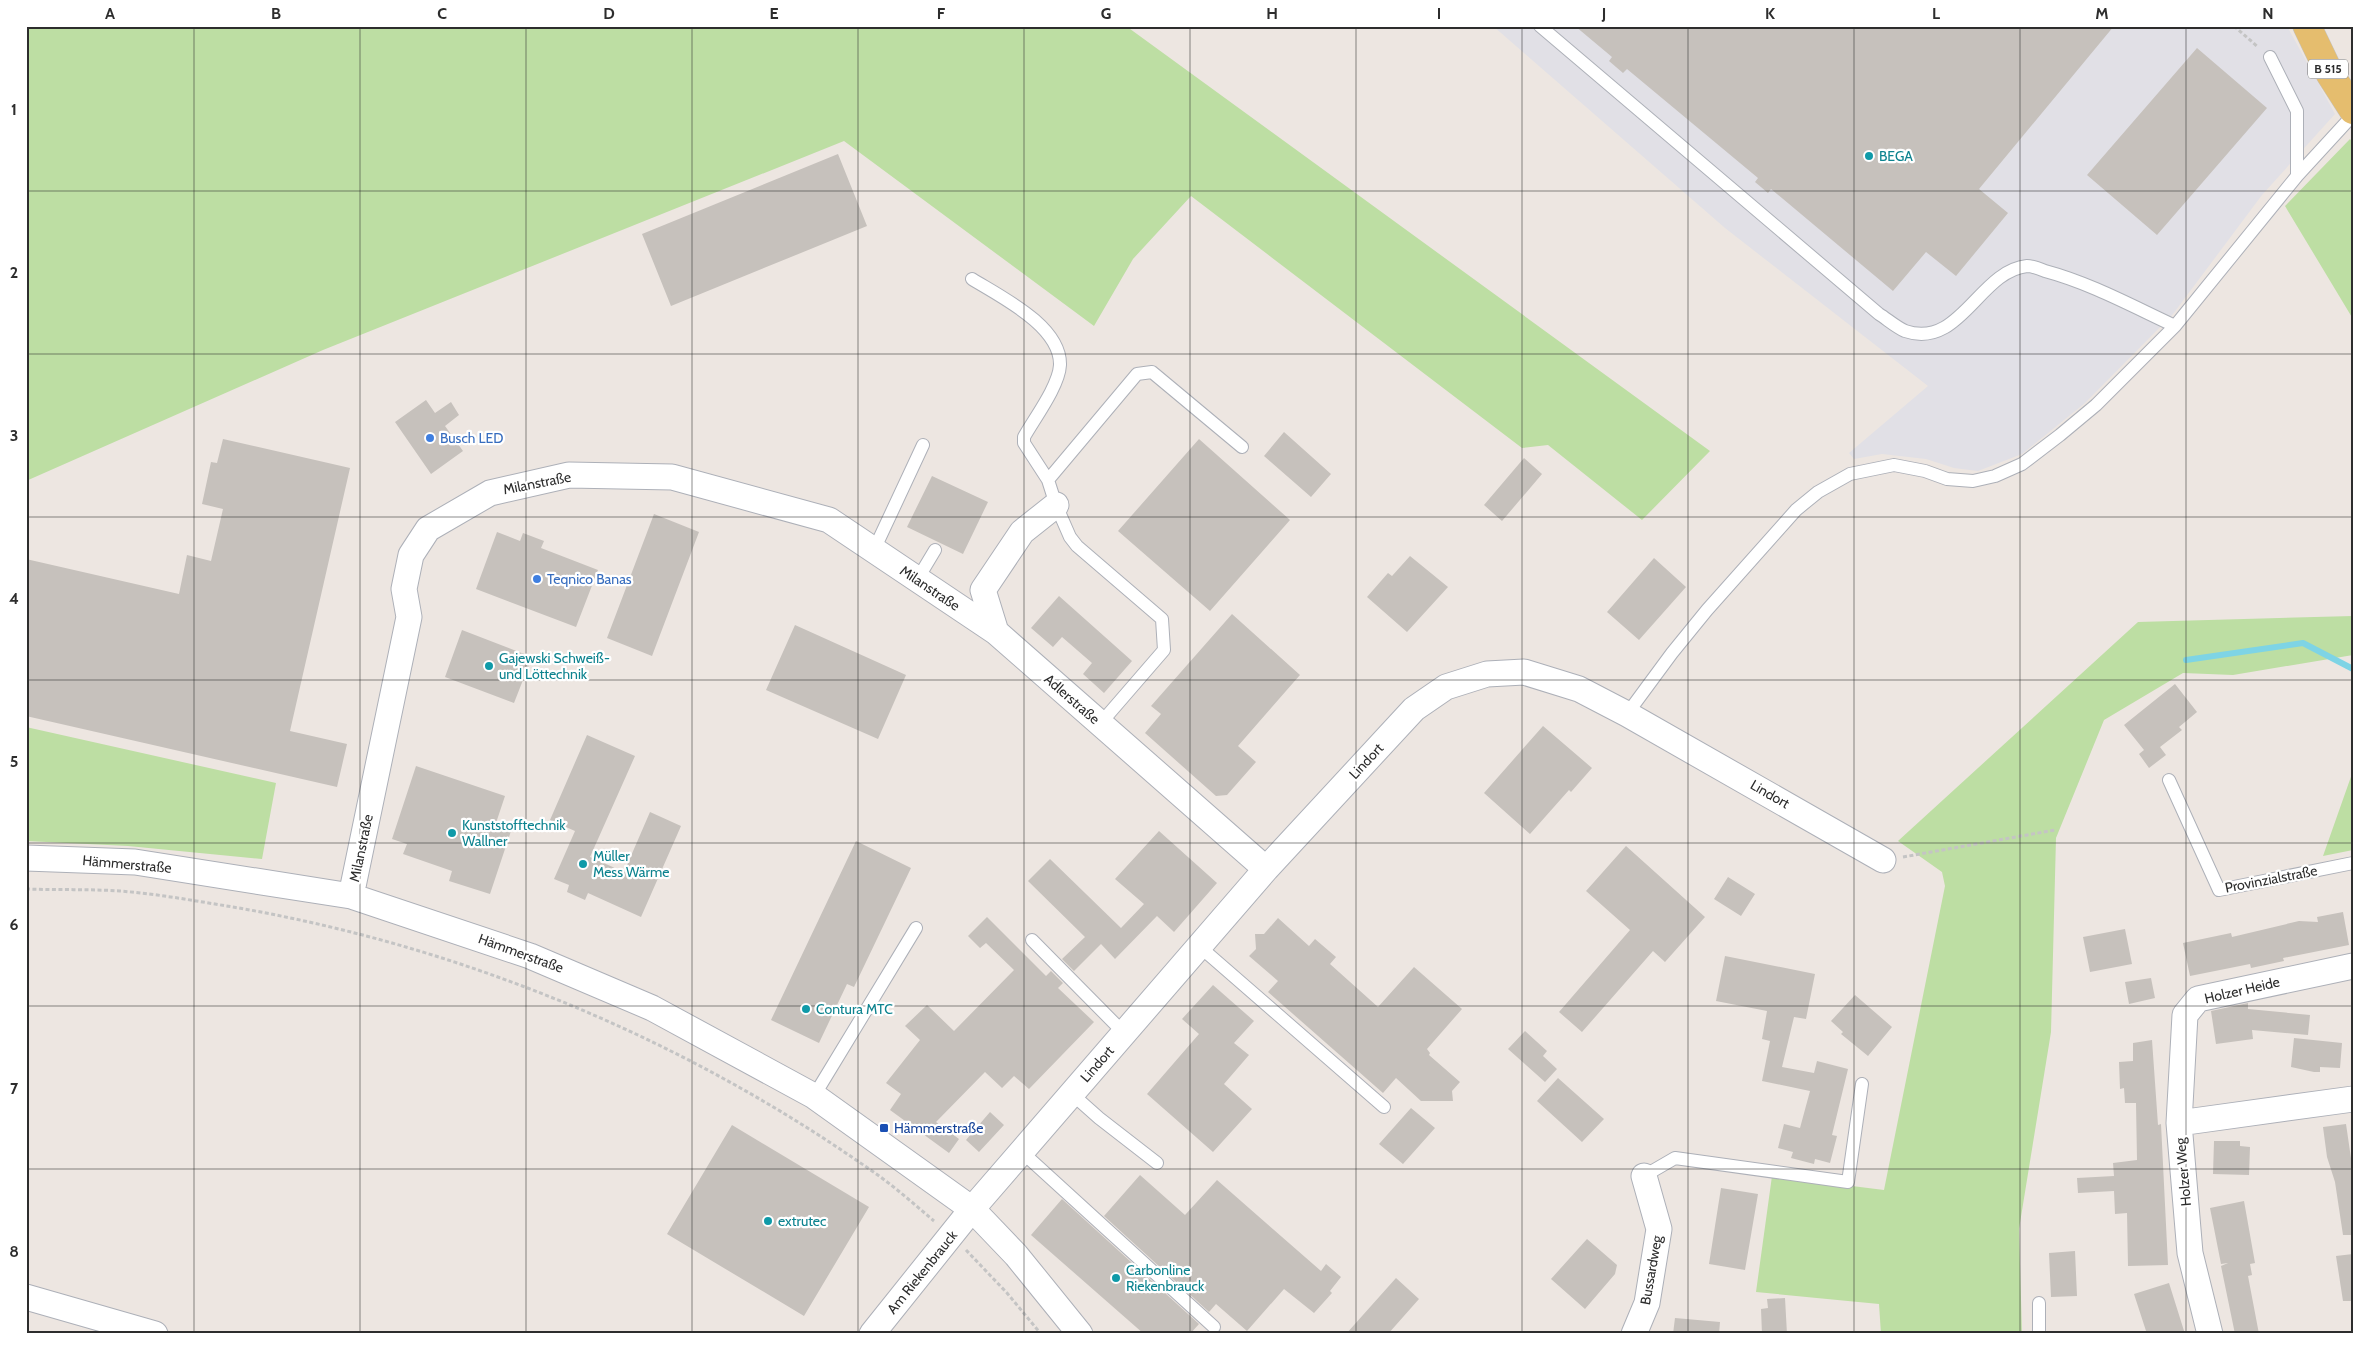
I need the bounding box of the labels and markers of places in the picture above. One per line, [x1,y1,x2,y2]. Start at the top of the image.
place label: BEGA [1879,147,1913,165]
marker: BEGA [1863,150,1875,162]
place label: Busch LED [440,429,503,447]
marker: Busch LED [424,432,436,444]
place label: Teqnico Banas [547,570,632,588]
marker: Teqnico Banas [531,573,543,585]
place label: Gajewski Schweiß- und Löttechnik [499,649,610,683]
marker: Gajewski Schweiß- und Löttechnik [483,660,495,672]
place label: Kunststofftechnik Wallner [462,816,566,850]
marker: Kunststofftechnik Wallner [446,827,458,839]
place label: Müller Mess Wärme [593,847,669,881]
marker: Müller Mess Wärme [577,858,589,870]
place label: Contura MTC [816,1000,893,1018]
marker: Contura MTC [800,1003,812,1015]
place label: Hämmerstraße [894,1119,983,1137]
marker: Hämmerstraße [878,1122,890,1134]
place label: extrutec [778,1212,826,1230]
marker: extrutec [762,1215,774,1227]
place label: Carbonline Riekenbrauck [1126,1261,1205,1295]
marker: Carbonline Riekenbrauck [1110,1272,1122,1284]

